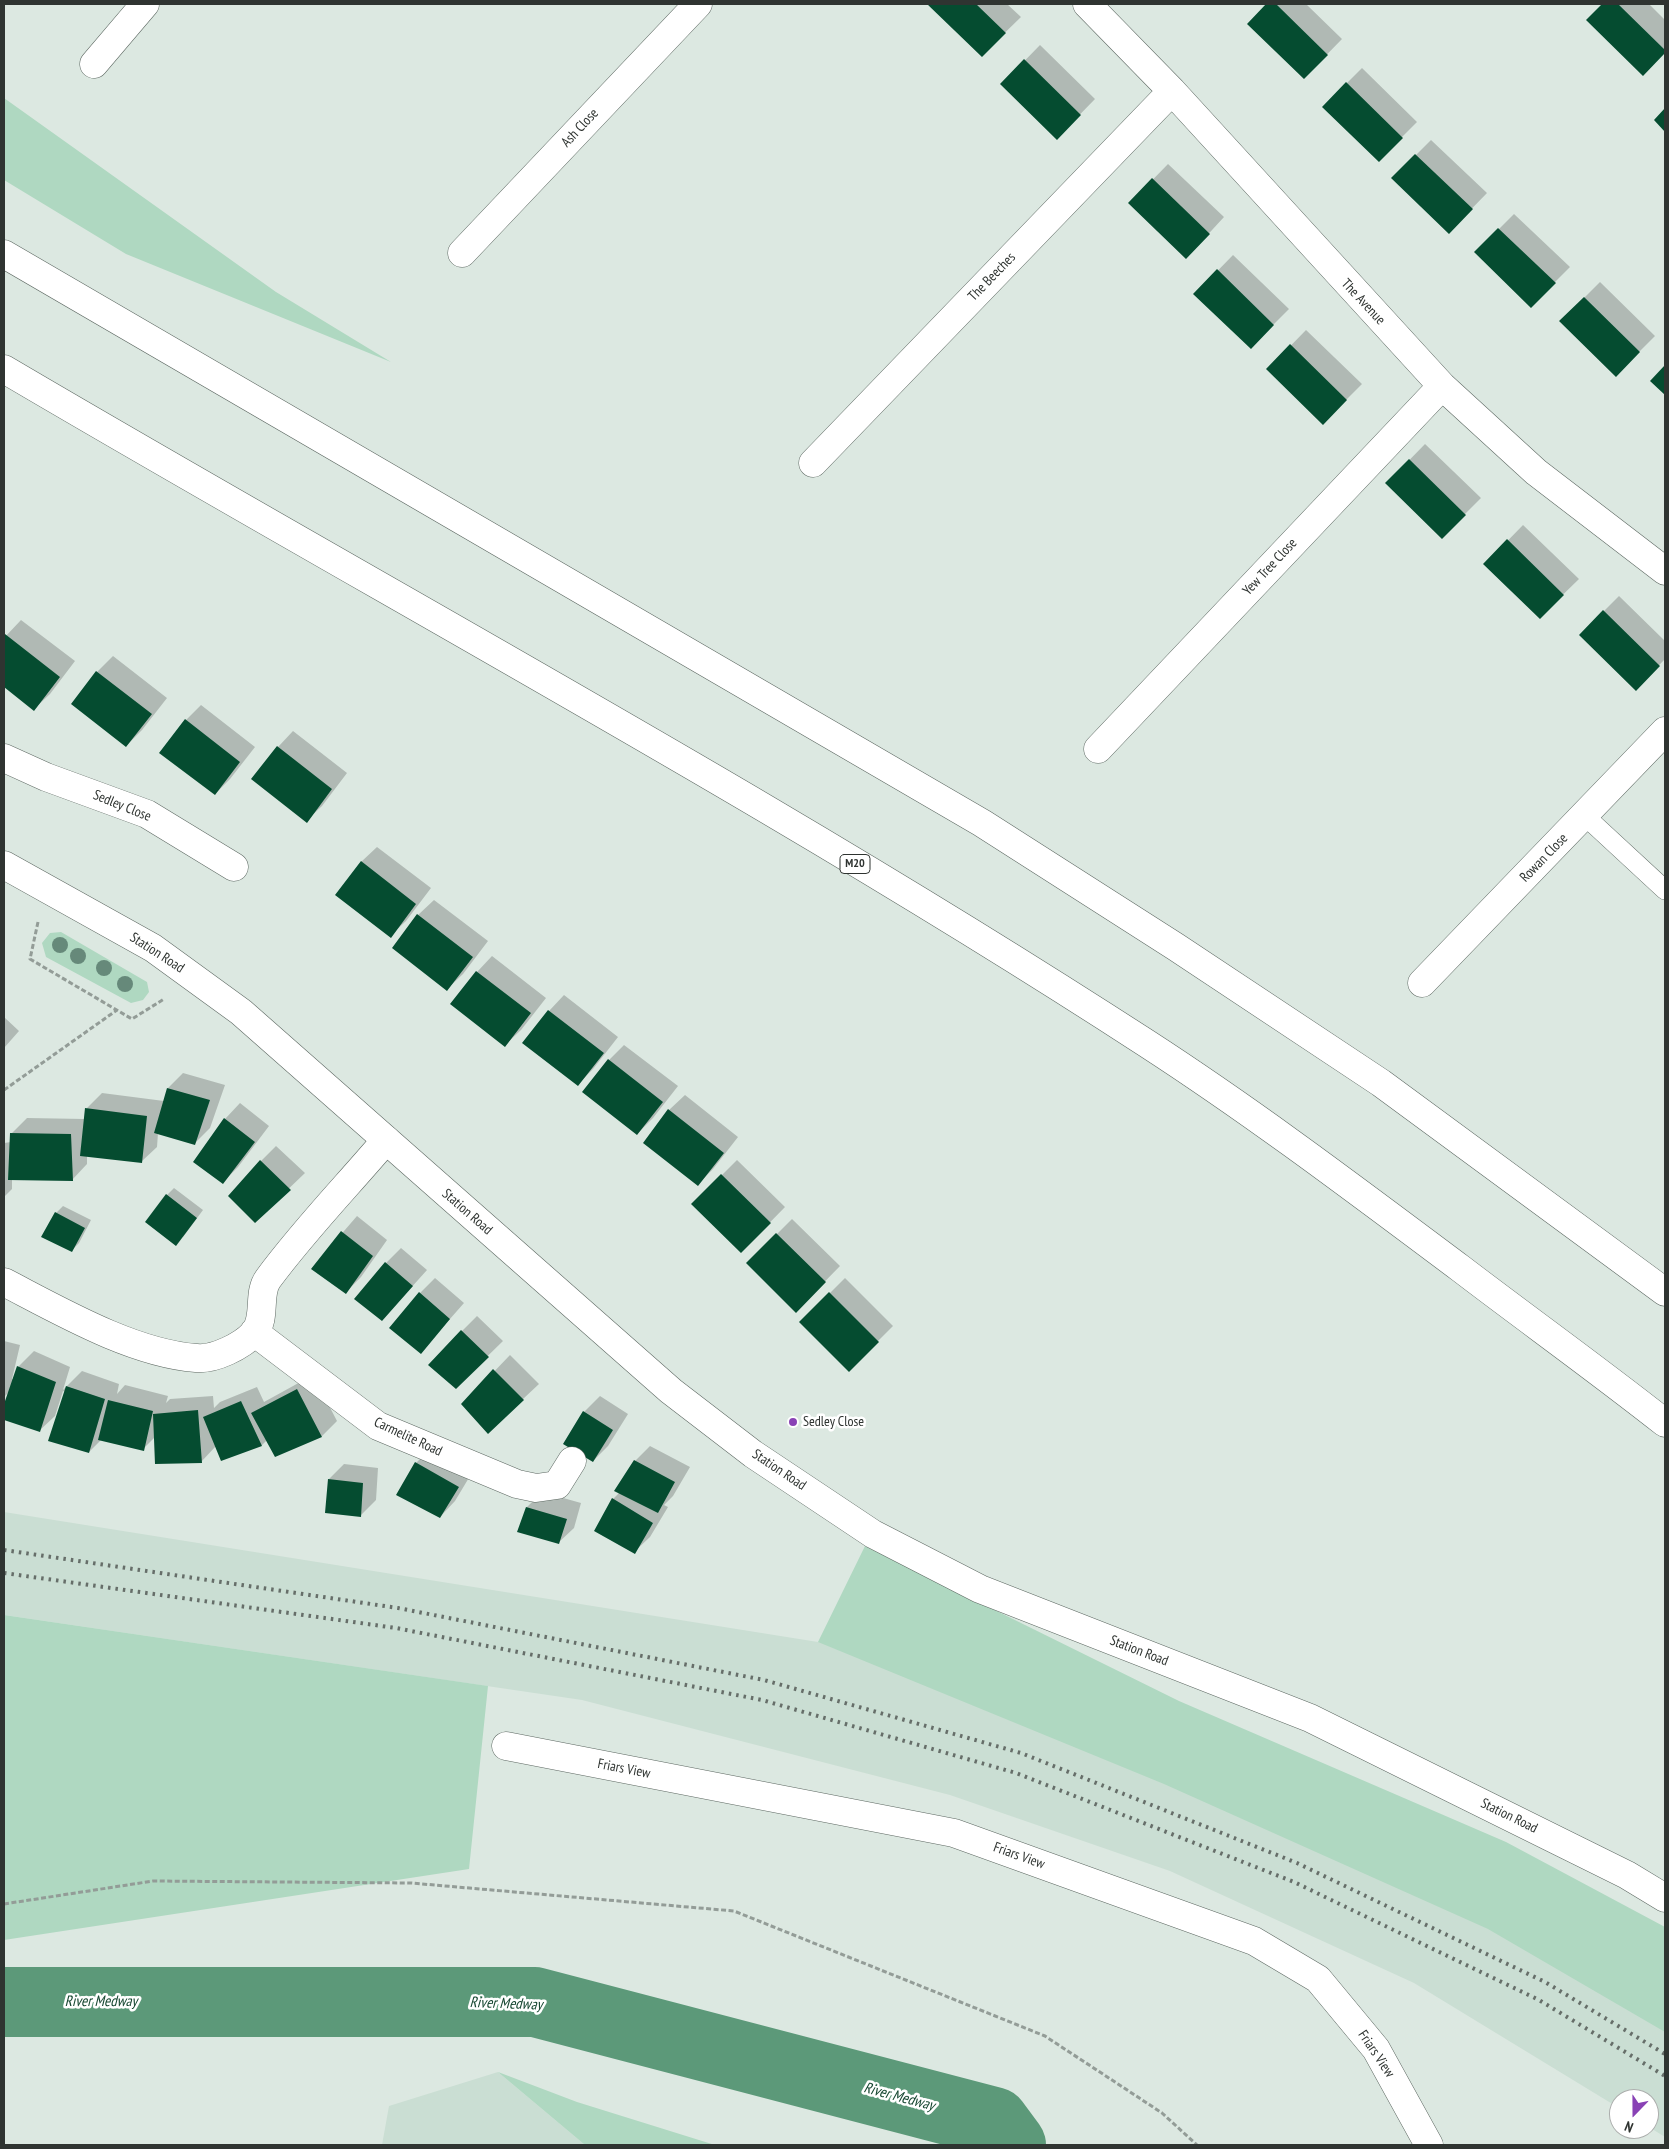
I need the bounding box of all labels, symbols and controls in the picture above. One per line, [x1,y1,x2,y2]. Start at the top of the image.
street label: Ash Close [558,105,602,151]
street label: The Beeches [965,249,1019,305]
street label: The Avenue [1338,276,1388,328]
street label: Yew Tree Close [1239,535,1301,599]
street label: Sedley Close [91,787,153,825]
street label: Rowan Close [1517,830,1571,886]
road number: M20 [840,854,870,874]
street label: Station Road [127,929,187,977]
street label: Station Road [438,1186,496,1238]
street label: Carmelite Road [371,1414,445,1460]
place label: Sedley Close [803,1414,864,1430]
marker: Sedley Close [787,1416,799,1428]
street label: Station Road [749,1446,809,1494]
street label: Station Road [1107,1632,1171,1670]
street label: Friars View [596,1756,652,1782]
street label: Station Road [1478,1795,1540,1837]
street label: Friars View [991,1839,1047,1873]
water label: River Medway [65,1993,137,2011]
water label: River Medway [469,1994,543,2014]
street label: Friars View [1354,2027,1398,2081]
water label: River Medway [862,2079,936,2115]
north arrow [1609,2089,1659,2139]
text: N [1622,2117,1636,2137]

